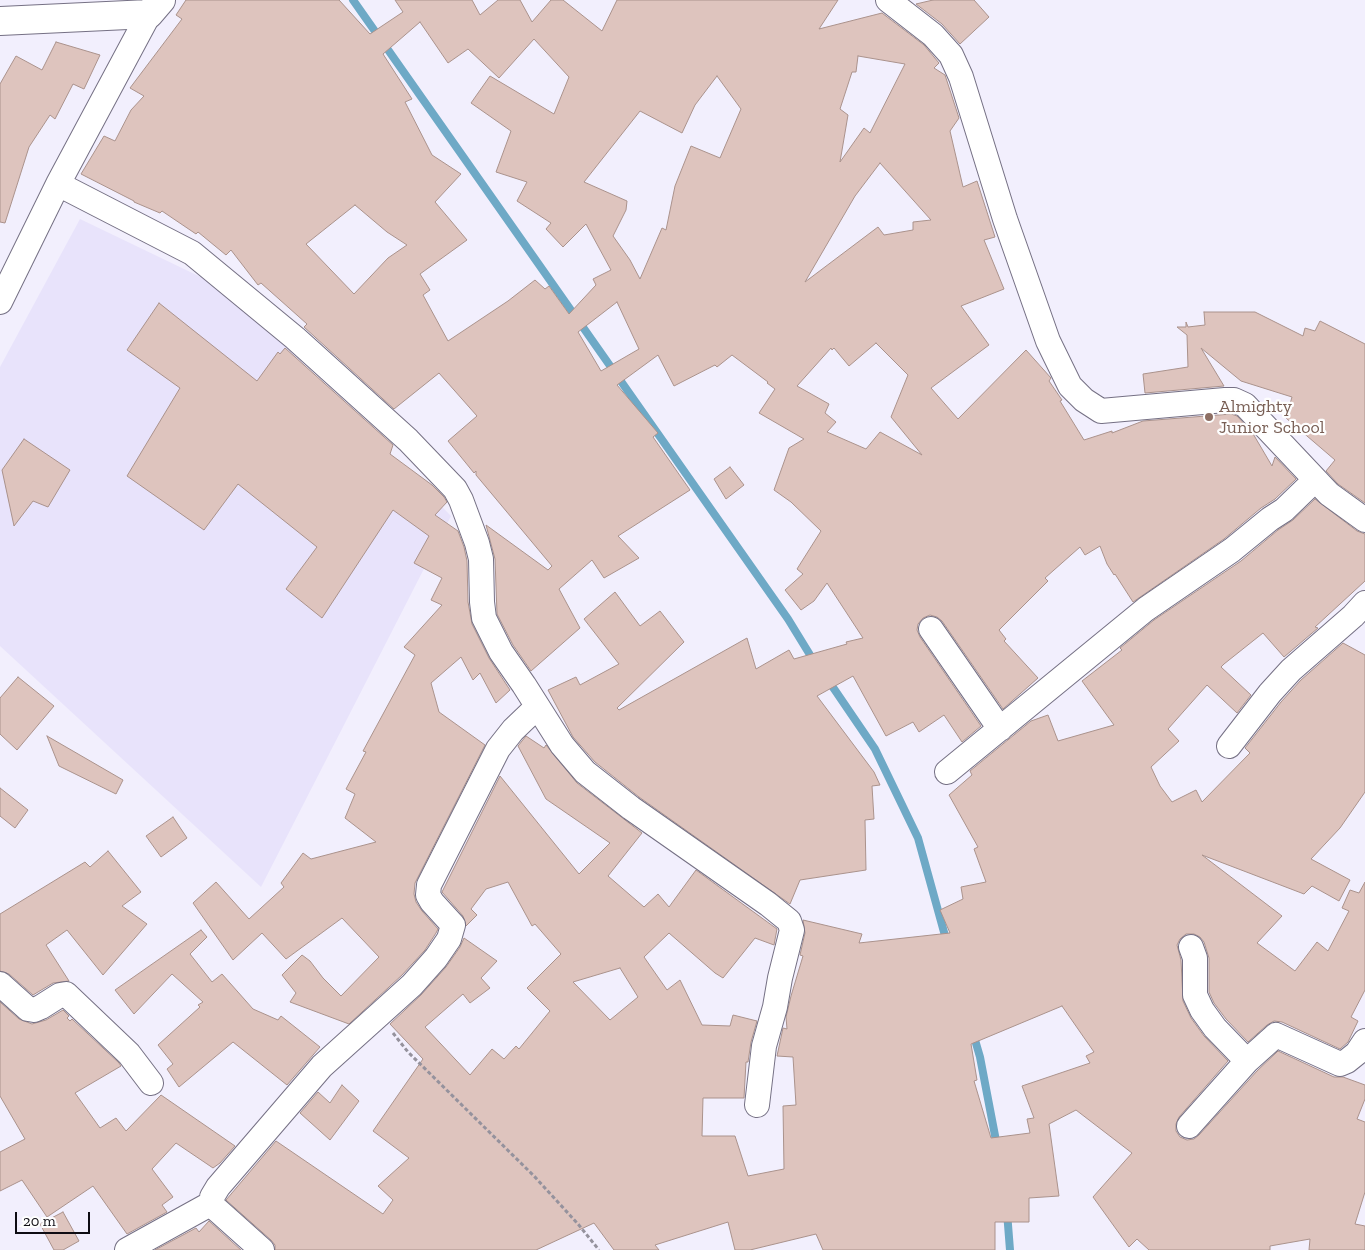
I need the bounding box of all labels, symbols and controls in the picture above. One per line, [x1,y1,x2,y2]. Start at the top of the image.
place label: Almighty Junior School [1219,396,1324,438]
marker: Almighty Junior School [1203,411,1215,423]
scale bar [18,1202,92,1234]
text: 20 m [23,1212,56,1230]

